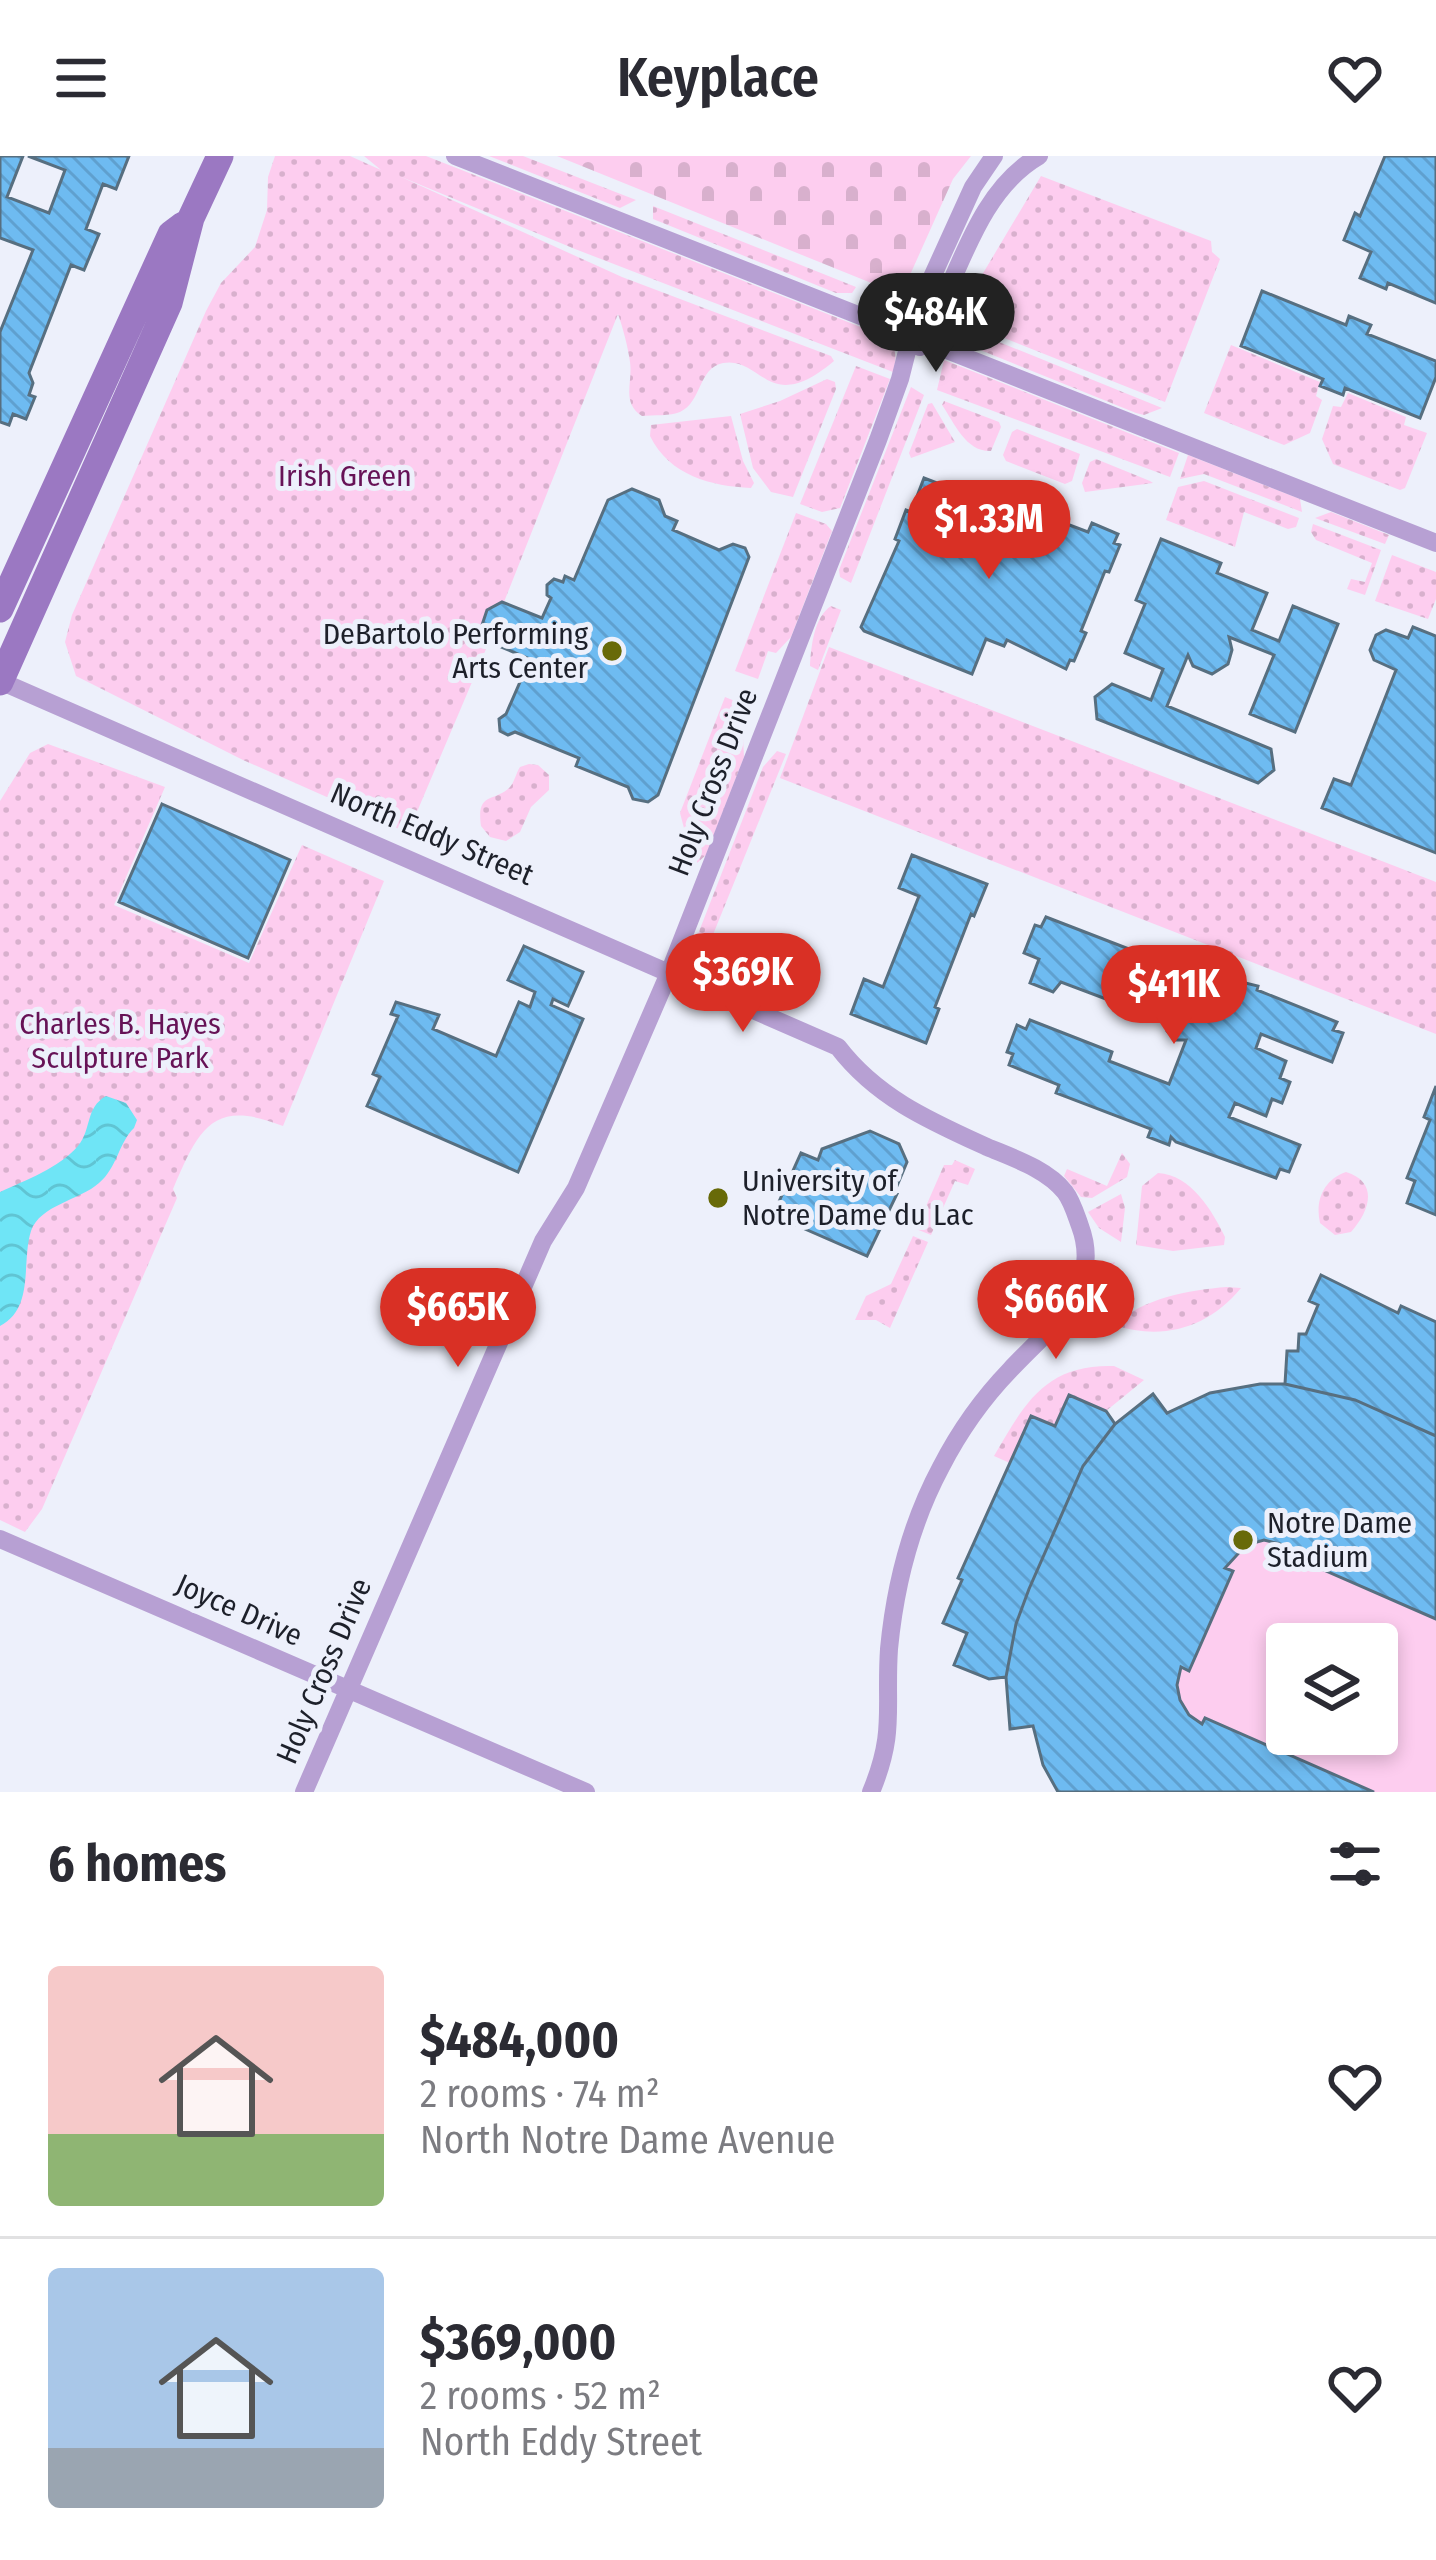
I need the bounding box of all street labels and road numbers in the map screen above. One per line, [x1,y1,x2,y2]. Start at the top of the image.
street label: Holy Cross Drive [661,683,765,881]
street label: North Eddy Street [325,775,539,893]
street label: Joyce Drive [170,1566,308,1654]
street label: Holy Cross Drive [269,1573,379,1769]

